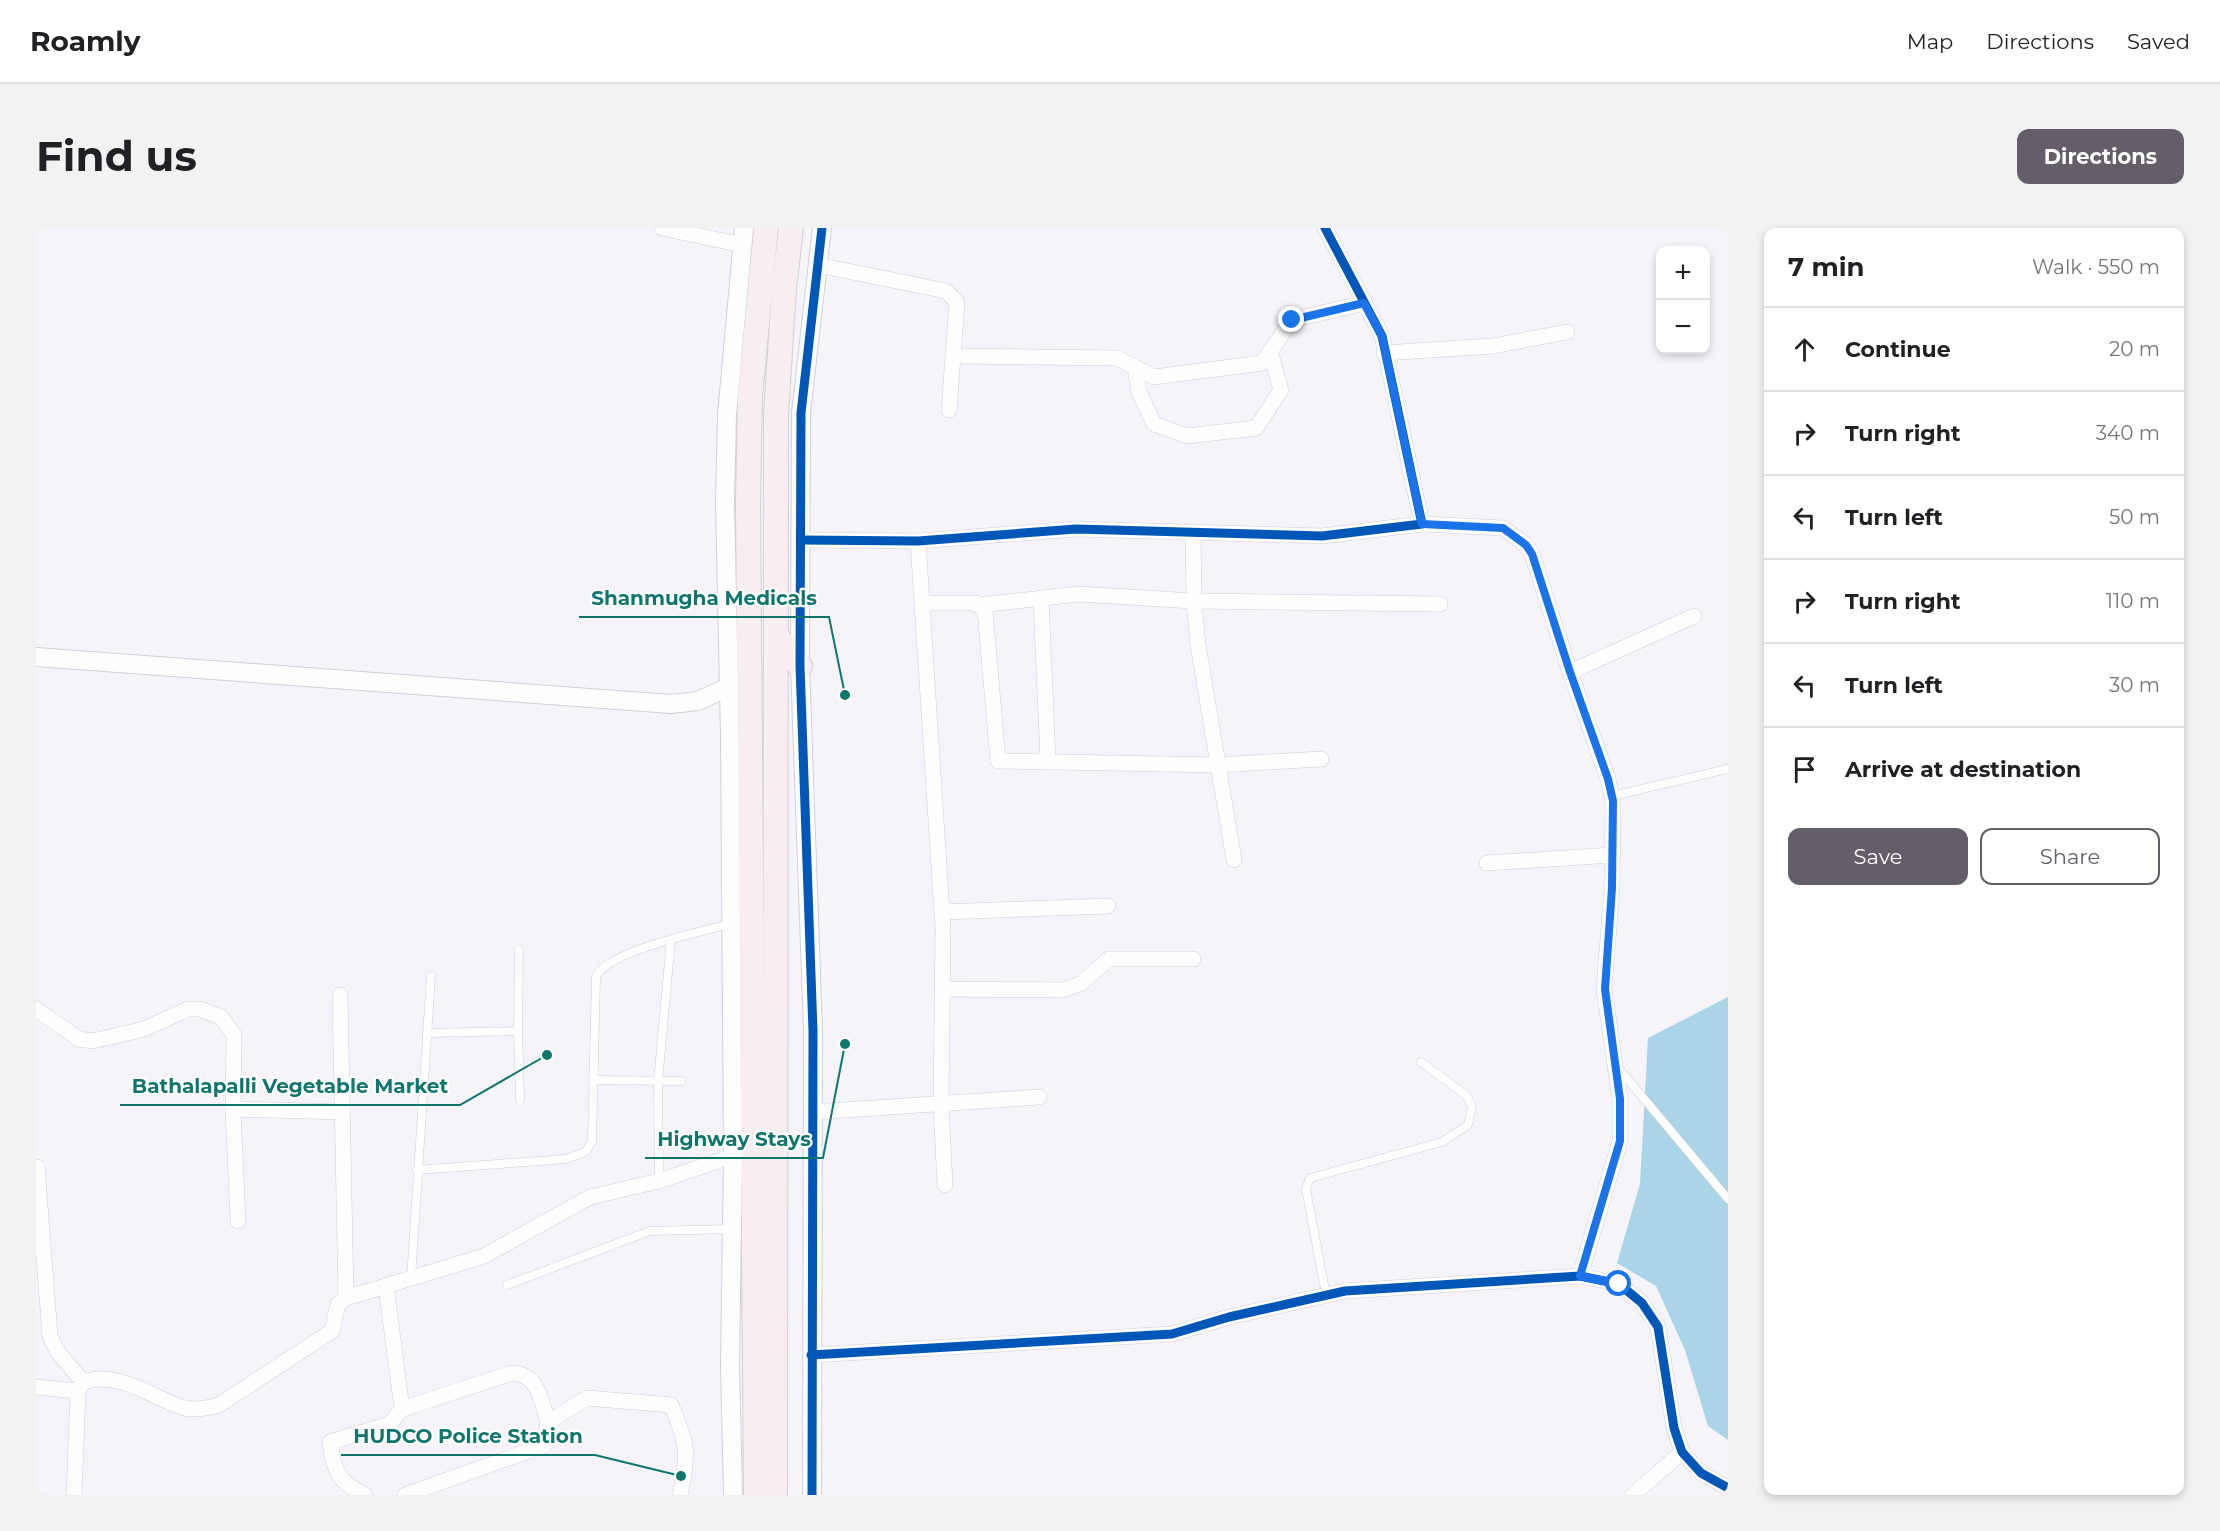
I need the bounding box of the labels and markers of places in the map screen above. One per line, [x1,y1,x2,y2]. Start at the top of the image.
callout: Shanmugha Medicals [579,579,829,617]
callout: Bathalapalli Vegetable Market [120,1067,460,1105]
callout: Highway Stays [645,1120,823,1158]
callout: HUDCO Police Station [341,1417,595,1455]

